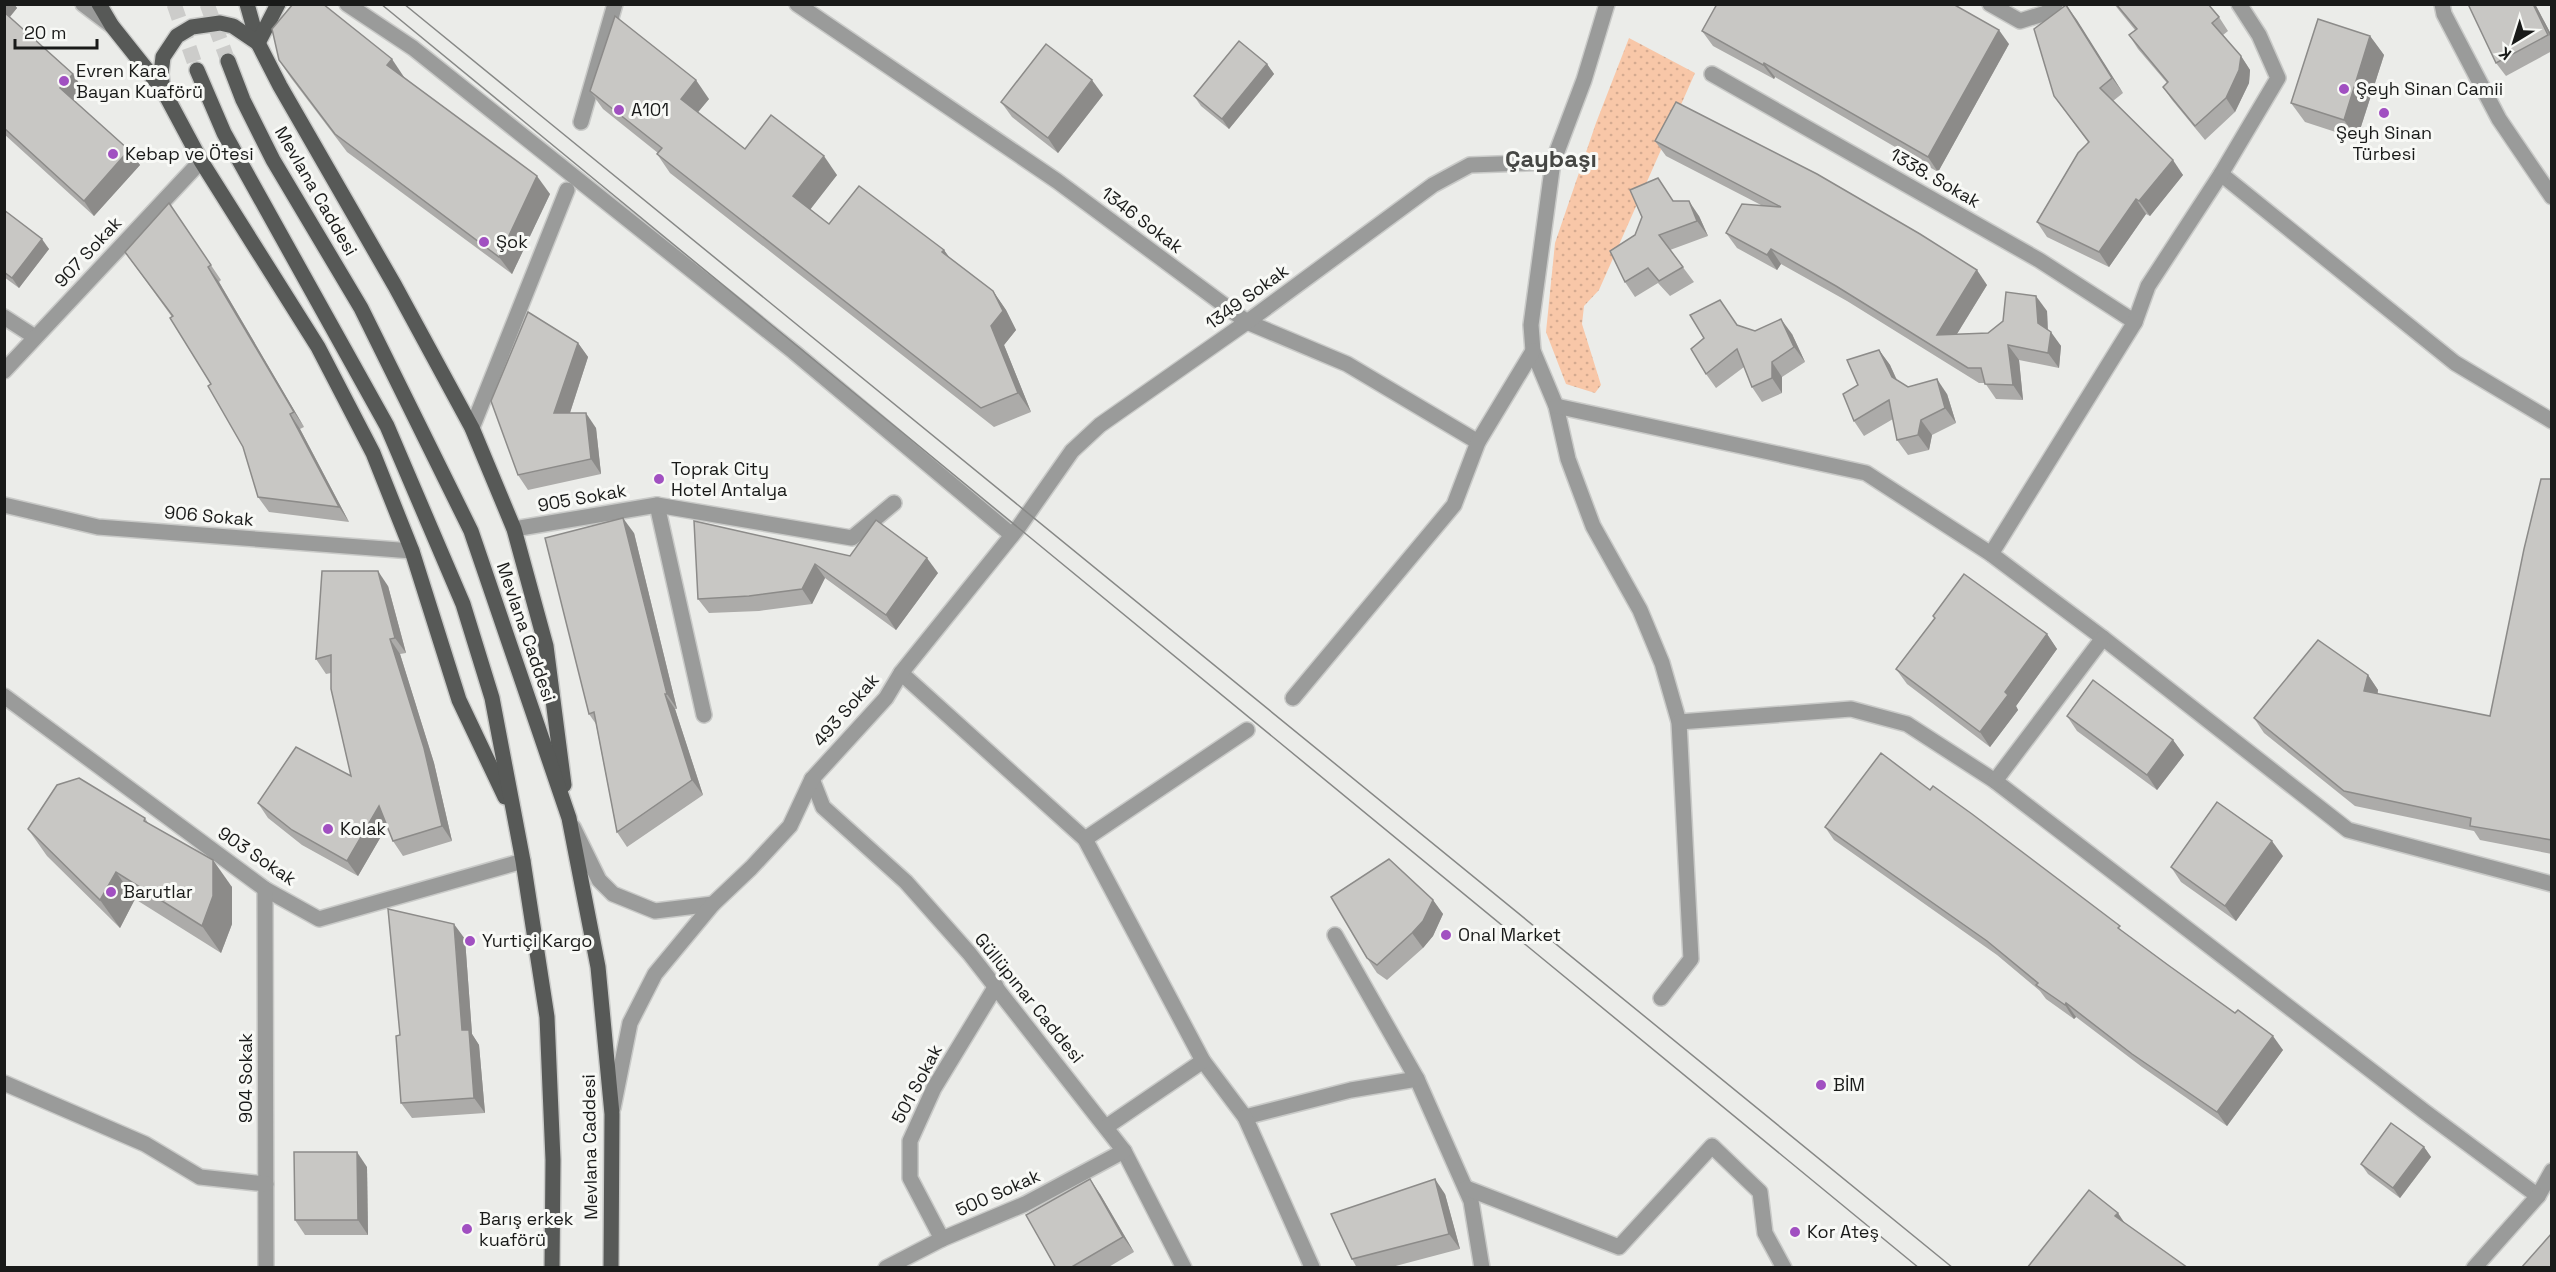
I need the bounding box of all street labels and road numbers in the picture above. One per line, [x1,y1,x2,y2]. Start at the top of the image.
street label: Mevlana Caddesi [270,122,363,260]
street label: 1338. Sokak [1886,142,1985,213]
street label: 1346 Sokak [1097,181,1188,258]
street label: 907 Sokak [49,211,126,292]
street label: 1349 Sokak [1201,259,1293,334]
street label: 905 Sokak [536,478,628,517]
street label: 906 Sokak [163,500,255,531]
street label: Mevlana Caddesi [492,559,561,704]
street label: 493 Sokak [808,668,884,751]
street label: 903 Sokak [214,821,301,890]
street label: Güllüpınar Caddesi [970,928,1089,1067]
street label: 904 Sokak [234,1033,257,1123]
street label: 501 Sokak [886,1040,947,1127]
street label: Mevlana Caddesi [577,1074,602,1220]
street label: 500 Sokak [952,1164,1044,1221]

